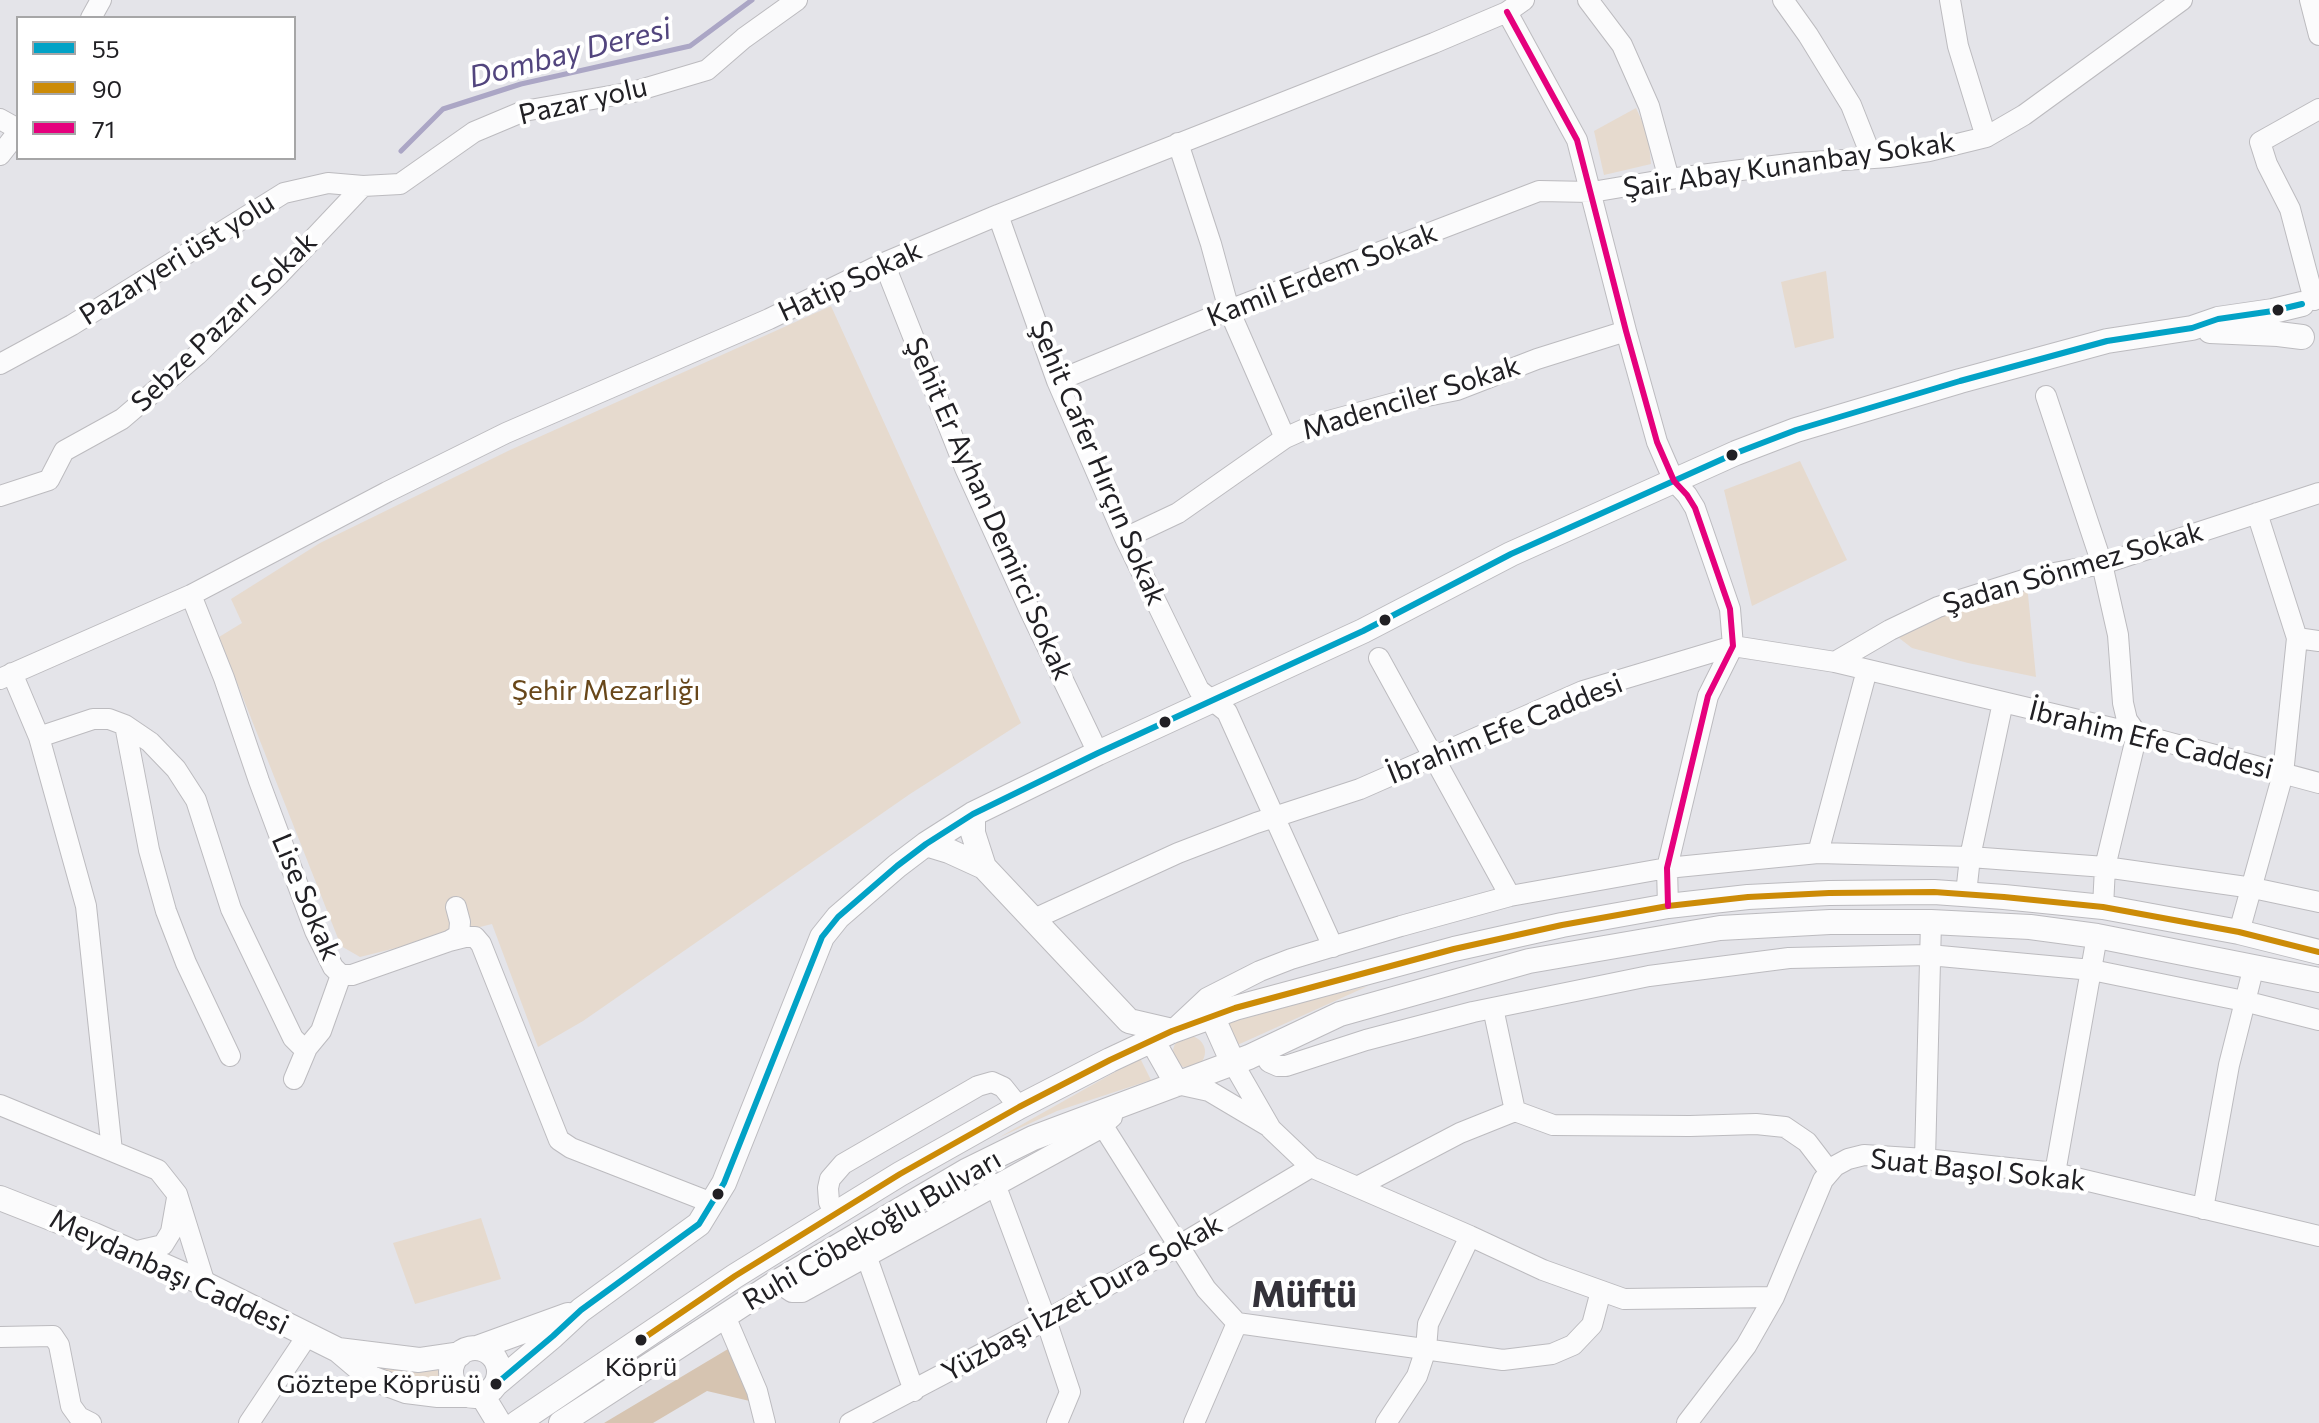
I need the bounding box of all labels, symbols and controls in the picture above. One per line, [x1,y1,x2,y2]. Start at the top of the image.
water label: Dombay Deresi [465,11,675,95]
legend [16,16,296,160]
text: 55 [92,34,120,63]
street label: Pazar yolu [515,70,651,132]
text: 90 [92,74,122,103]
text: 71 [92,114,115,143]
street label: Şair Abay Kunanbay Sokak [1621,125,1957,205]
street label: Pazaryeri üst yolu [74,186,280,332]
street label: Kamil Erdem Sokak [1202,216,1442,334]
street label: Sebze Pazarı Sokak [124,225,324,419]
street label: Hatip Sokak [773,233,927,329]
unlabelled marker [2270,302,2286,318]
street label: Şehit Cafer Hırçın Sokak [1023,315,1173,611]
street label: Şehit Er Ayhan Demirci Sokak [898,332,1080,686]
street label: Madenciler Sokak [1298,349,1524,447]
unlabelled marker [1724,447,1740,463]
street label: Şadan Sönmez Sokak [1939,515,2207,621]
unlabelled marker [1377,612,1393,628]
street label: İbrahim Efe Caddesi [1383,666,1627,792]
park label: Şehir Mezarlığı [512,674,700,708]
street label: İbrahim Efe Caddesi [2025,693,2277,787]
unlabelled marker [1157,714,1173,730]
street label: Lise Sokak [264,829,348,965]
street label: Ruhi Cöbekoğlu Bulvarı [737,1142,1007,1318]
street label: Suat Başol Sokak [1869,1142,2087,1198]
unlabelled marker [710,1186,726,1202]
street label: Meydanbaşı Caddesi [44,1202,294,1342]
street label: Yüzbaşı İzzet Dura Sokak [936,1207,1228,1389]
district label: Müftü [1251,1273,1357,1317]
marker: Köprü [633,1332,649,1348]
place label: Köprü [605,1351,677,1383]
place label: Göztepe Köprüsü [277,1368,481,1400]
marker: Göztepe Köprüsü [488,1376,504,1392]

